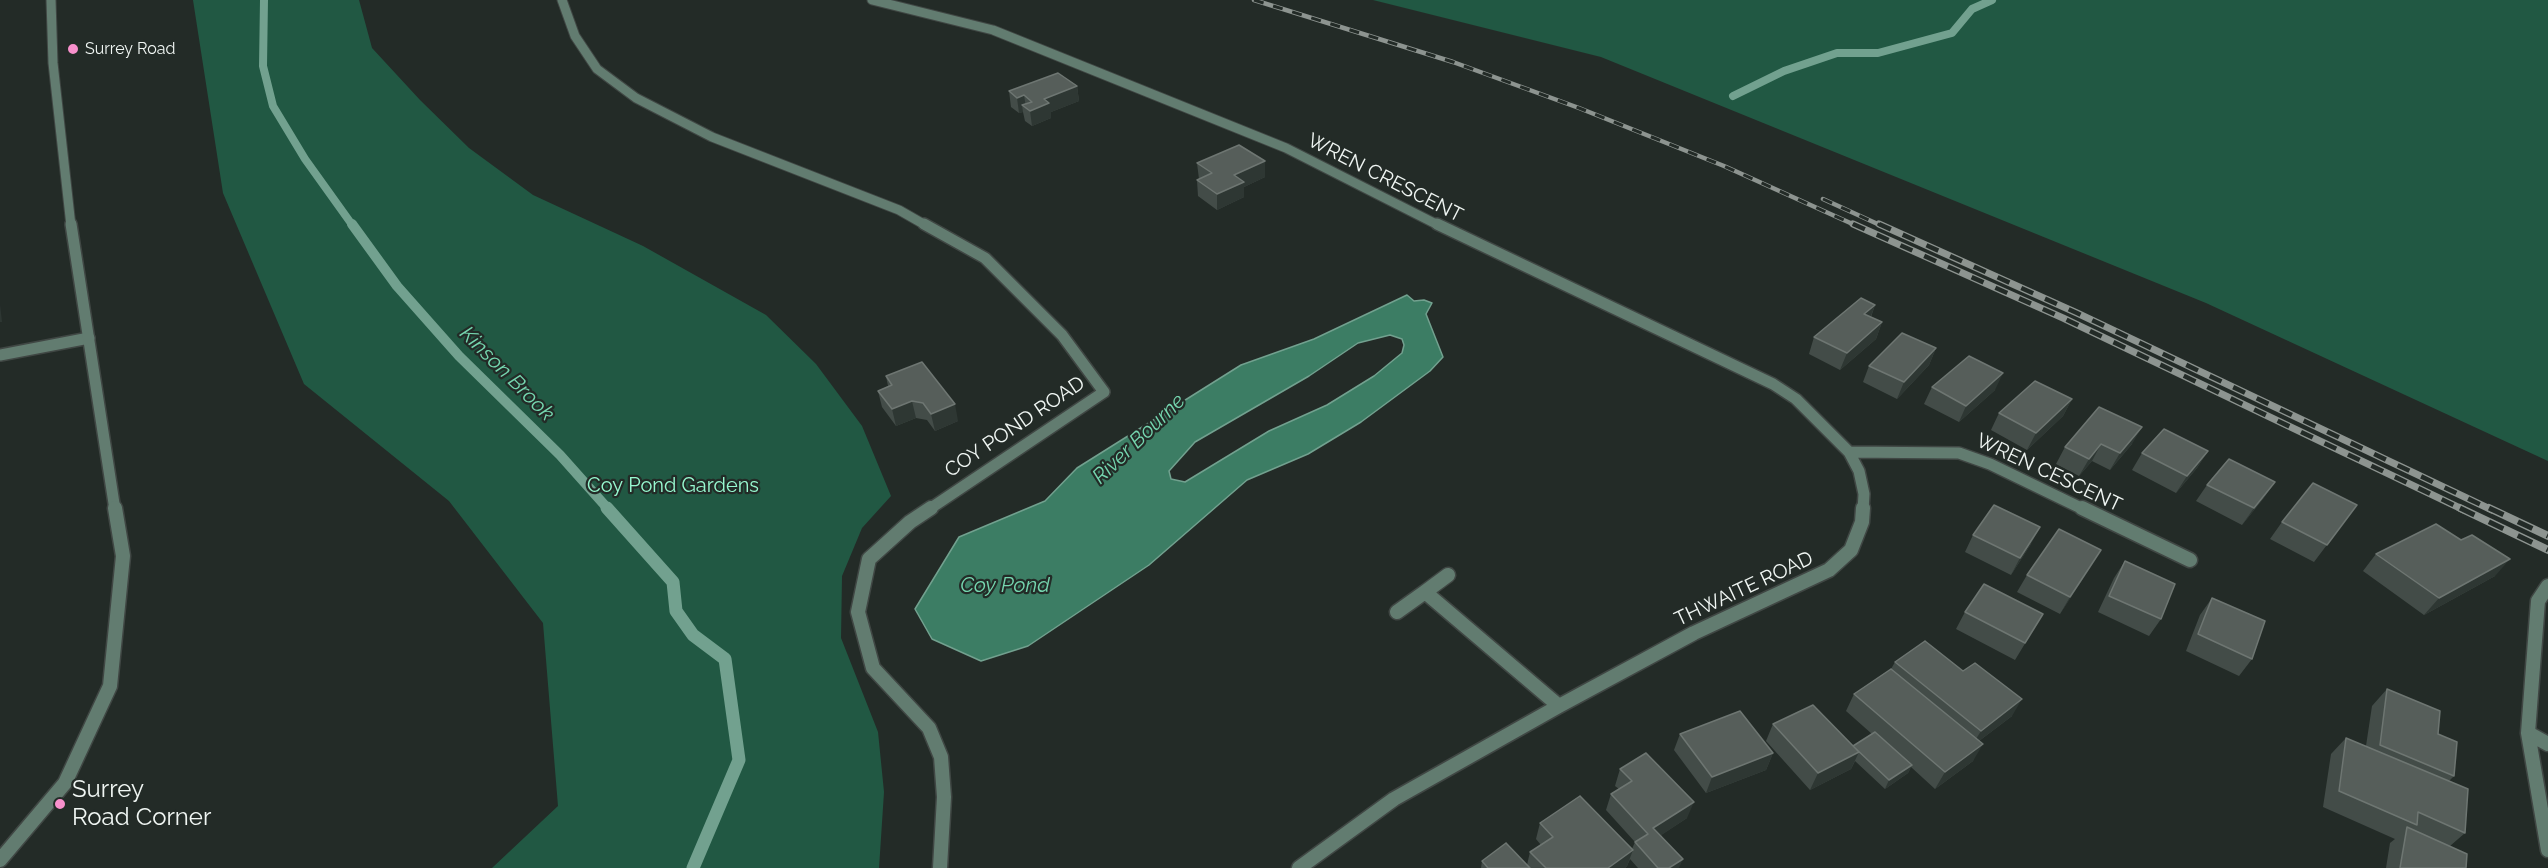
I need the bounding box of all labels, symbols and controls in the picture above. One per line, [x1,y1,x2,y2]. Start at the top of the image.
place label: Surrey Road [85,39,175,59]
marker: Surrey Road [66,42,80,56]
street label: WREN CRESCENT [1303,128,1467,228]
water label: Kinson Brook [454,321,560,427]
street label: COY POND ROAD [941,371,1089,483]
water label: River Bourne [1087,389,1191,489]
street label: WREN CESCENT [1972,429,2126,517]
park label: Coy Pond Gardens [587,474,759,498]
street label: THWAITE ROAD [1671,546,1817,632]
water label: Coy Pond [960,573,1050,599]
place label: Surrey Road Corner [72,776,211,832]
marker: Surrey Road Corner [53,797,67,811]

